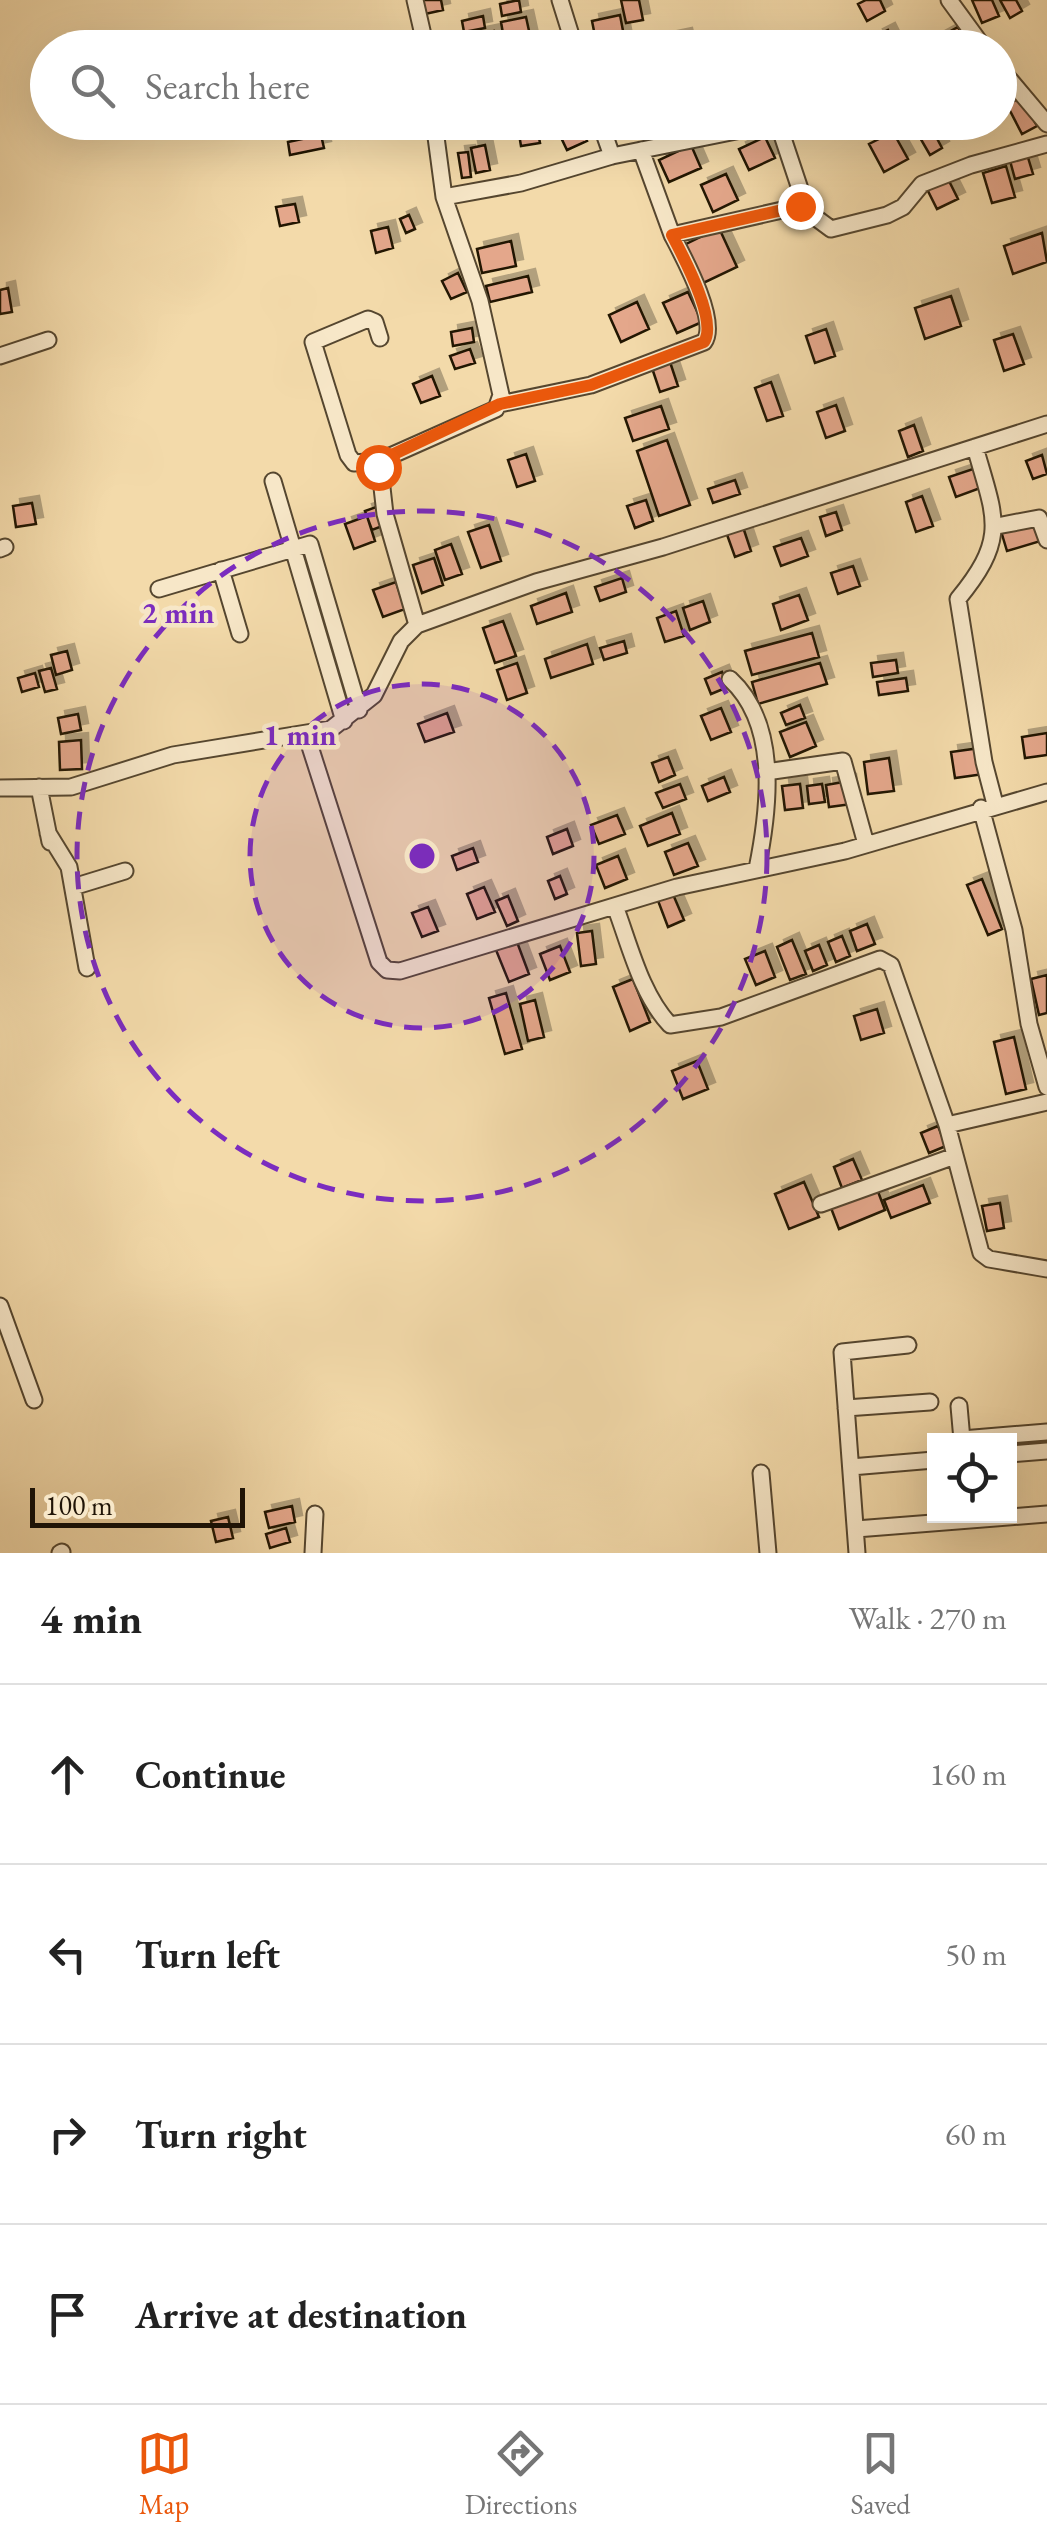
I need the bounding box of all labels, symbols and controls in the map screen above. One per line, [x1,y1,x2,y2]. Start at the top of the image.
search box [30,30,1017,140]
icon: search [65,58,120,113]
text: Search here [145,61,310,110]
route end [778,184,824,230]
route start [356,445,402,491]
text: 2 min [141,593,215,632]
text: 1 min [263,715,337,754]
centre of rings [404,838,440,874]
map controls [927,1433,1017,1523]
button: locate [927,1433,1017,1523]
scale bar [30,1483,245,1528]
text: 100 m [45,1487,113,1523]
text: 4 min [40,1591,142,1646]
text: Walk · 270 m [849,1597,1007,1639]
icon: ahead [40,1747,95,1802]
text: Continue [135,1750,286,1799]
text: 160 m [930,1753,1007,1795]
icon: left [40,1927,95,1982]
text: Turn left [135,1930,280,1979]
text: 50 m [945,1933,1007,1975]
icon: right [40,2107,95,2162]
text: Turn right [135,2110,307,2159]
text: 60 m [945,2113,1007,2155]
icon: arrive [40,2287,95,2342]
text: Arrive at destination [135,2290,467,2339]
tab: Map [137,2426,192,2522]
tab: Directions [465,2426,577,2522]
tab: Saved [850,2426,910,2522]

